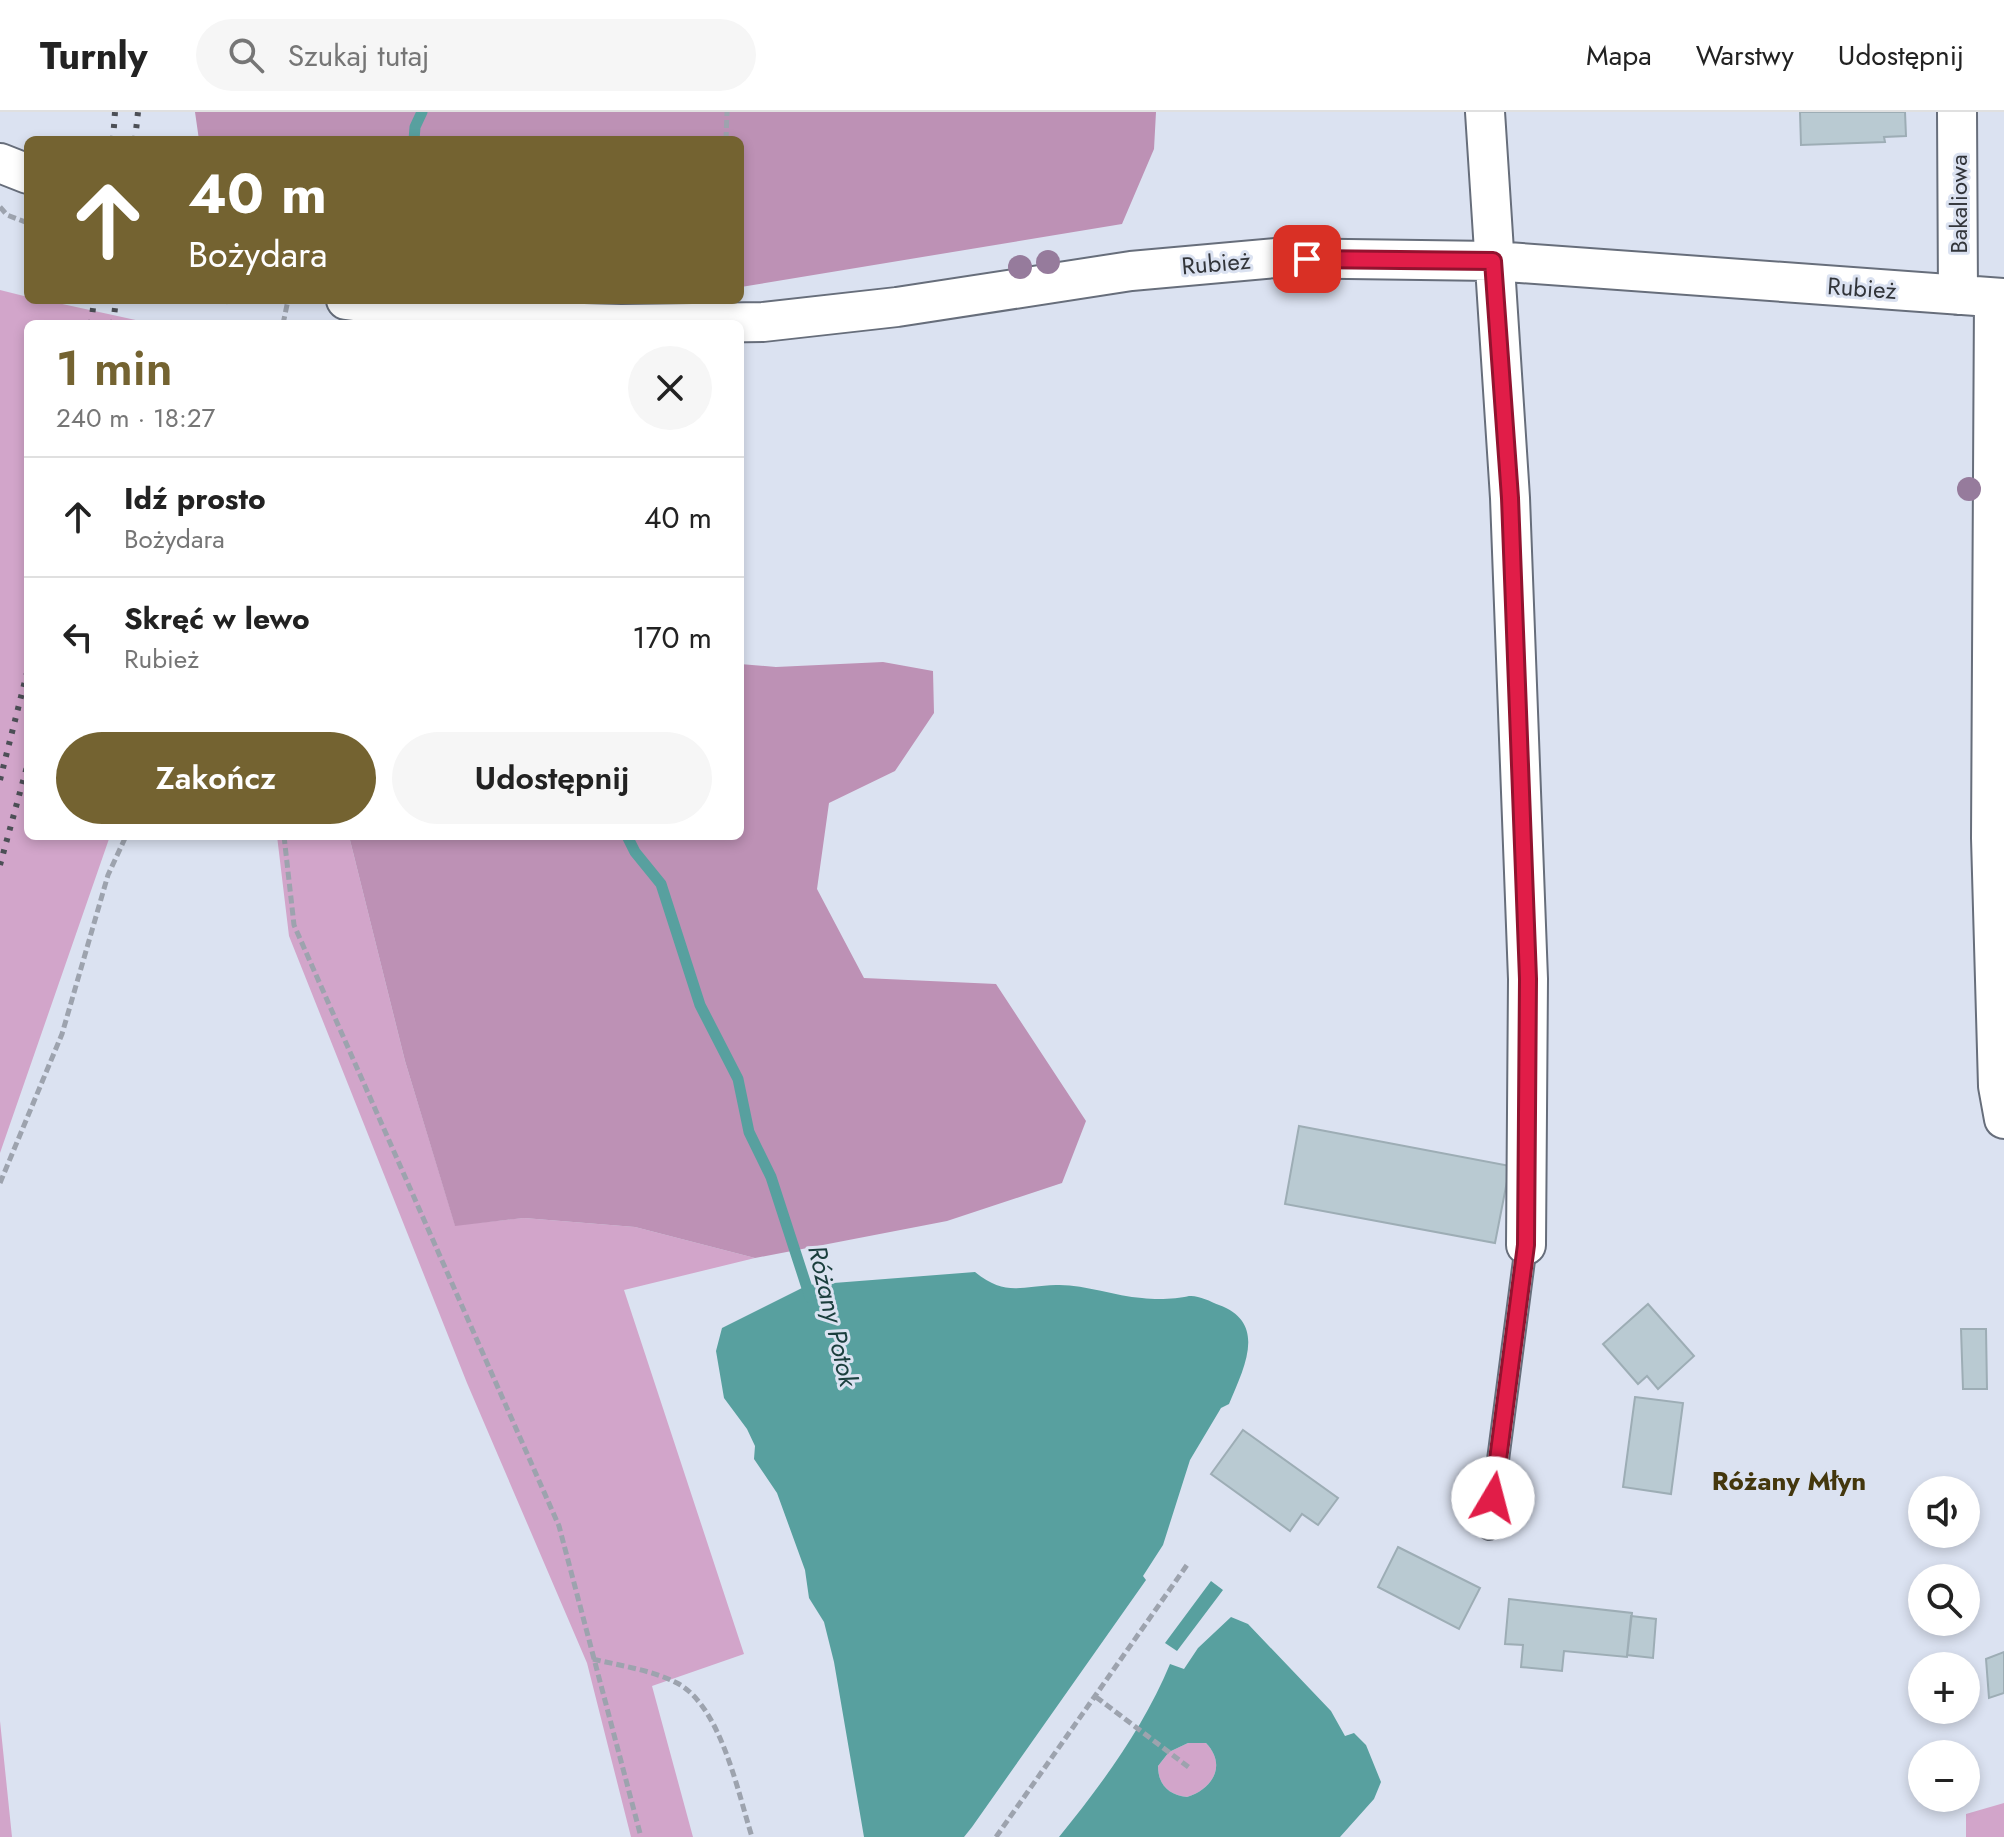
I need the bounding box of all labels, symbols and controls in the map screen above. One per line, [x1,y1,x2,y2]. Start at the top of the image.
search box [196,19,756,91]
text: Turnly [40,28,148,83]
icon: search [224,33,268,77]
text: Szukaj tutaj [288,34,430,77]
text: Mapa [1586,35,1652,76]
text: Warstwy [1696,35,1794,76]
text: Udostępnij [1838,35,1964,76]
text: 40 m [188,153,327,234]
street label: Bakaliowa [1941,154,1976,254]
icon: ahead [56,168,160,272]
pin [1273,225,1341,293]
text: Bożydara [188,228,328,280]
icon: arrive [1285,237,1329,281]
street label: Rubież [1180,243,1252,283]
street label: Rubież [1826,268,1898,308]
text: 1 min [56,334,173,403]
button: close [628,346,712,430]
text: 240 m · 18:27 [56,399,215,437]
text: Idź prosto [124,477,266,520]
icon: ahead [56,495,100,539]
text: 40 m [644,496,712,539]
text: Bożydara [124,520,225,558]
text: Skręć w lewo [124,597,310,640]
icon: left [56,615,100,659]
text: 170 m [632,616,712,659]
text: Rubież [124,640,199,678]
button: Zakończ [56,732,376,824]
button: Udostępnij [392,732,712,824]
water label: Różany Potok [798,1242,868,1392]
position arrow [1451,1456,1535,1540]
district label: Różany Młyn [1712,1462,1866,1500]
map controls [1908,1476,1980,1812]
button: sound [1908,1476,1980,1548]
button: search [1908,1564,1980,1636]
button: + [1908,1652,1980,1724]
button: − [1908,1740,1980,1812]

